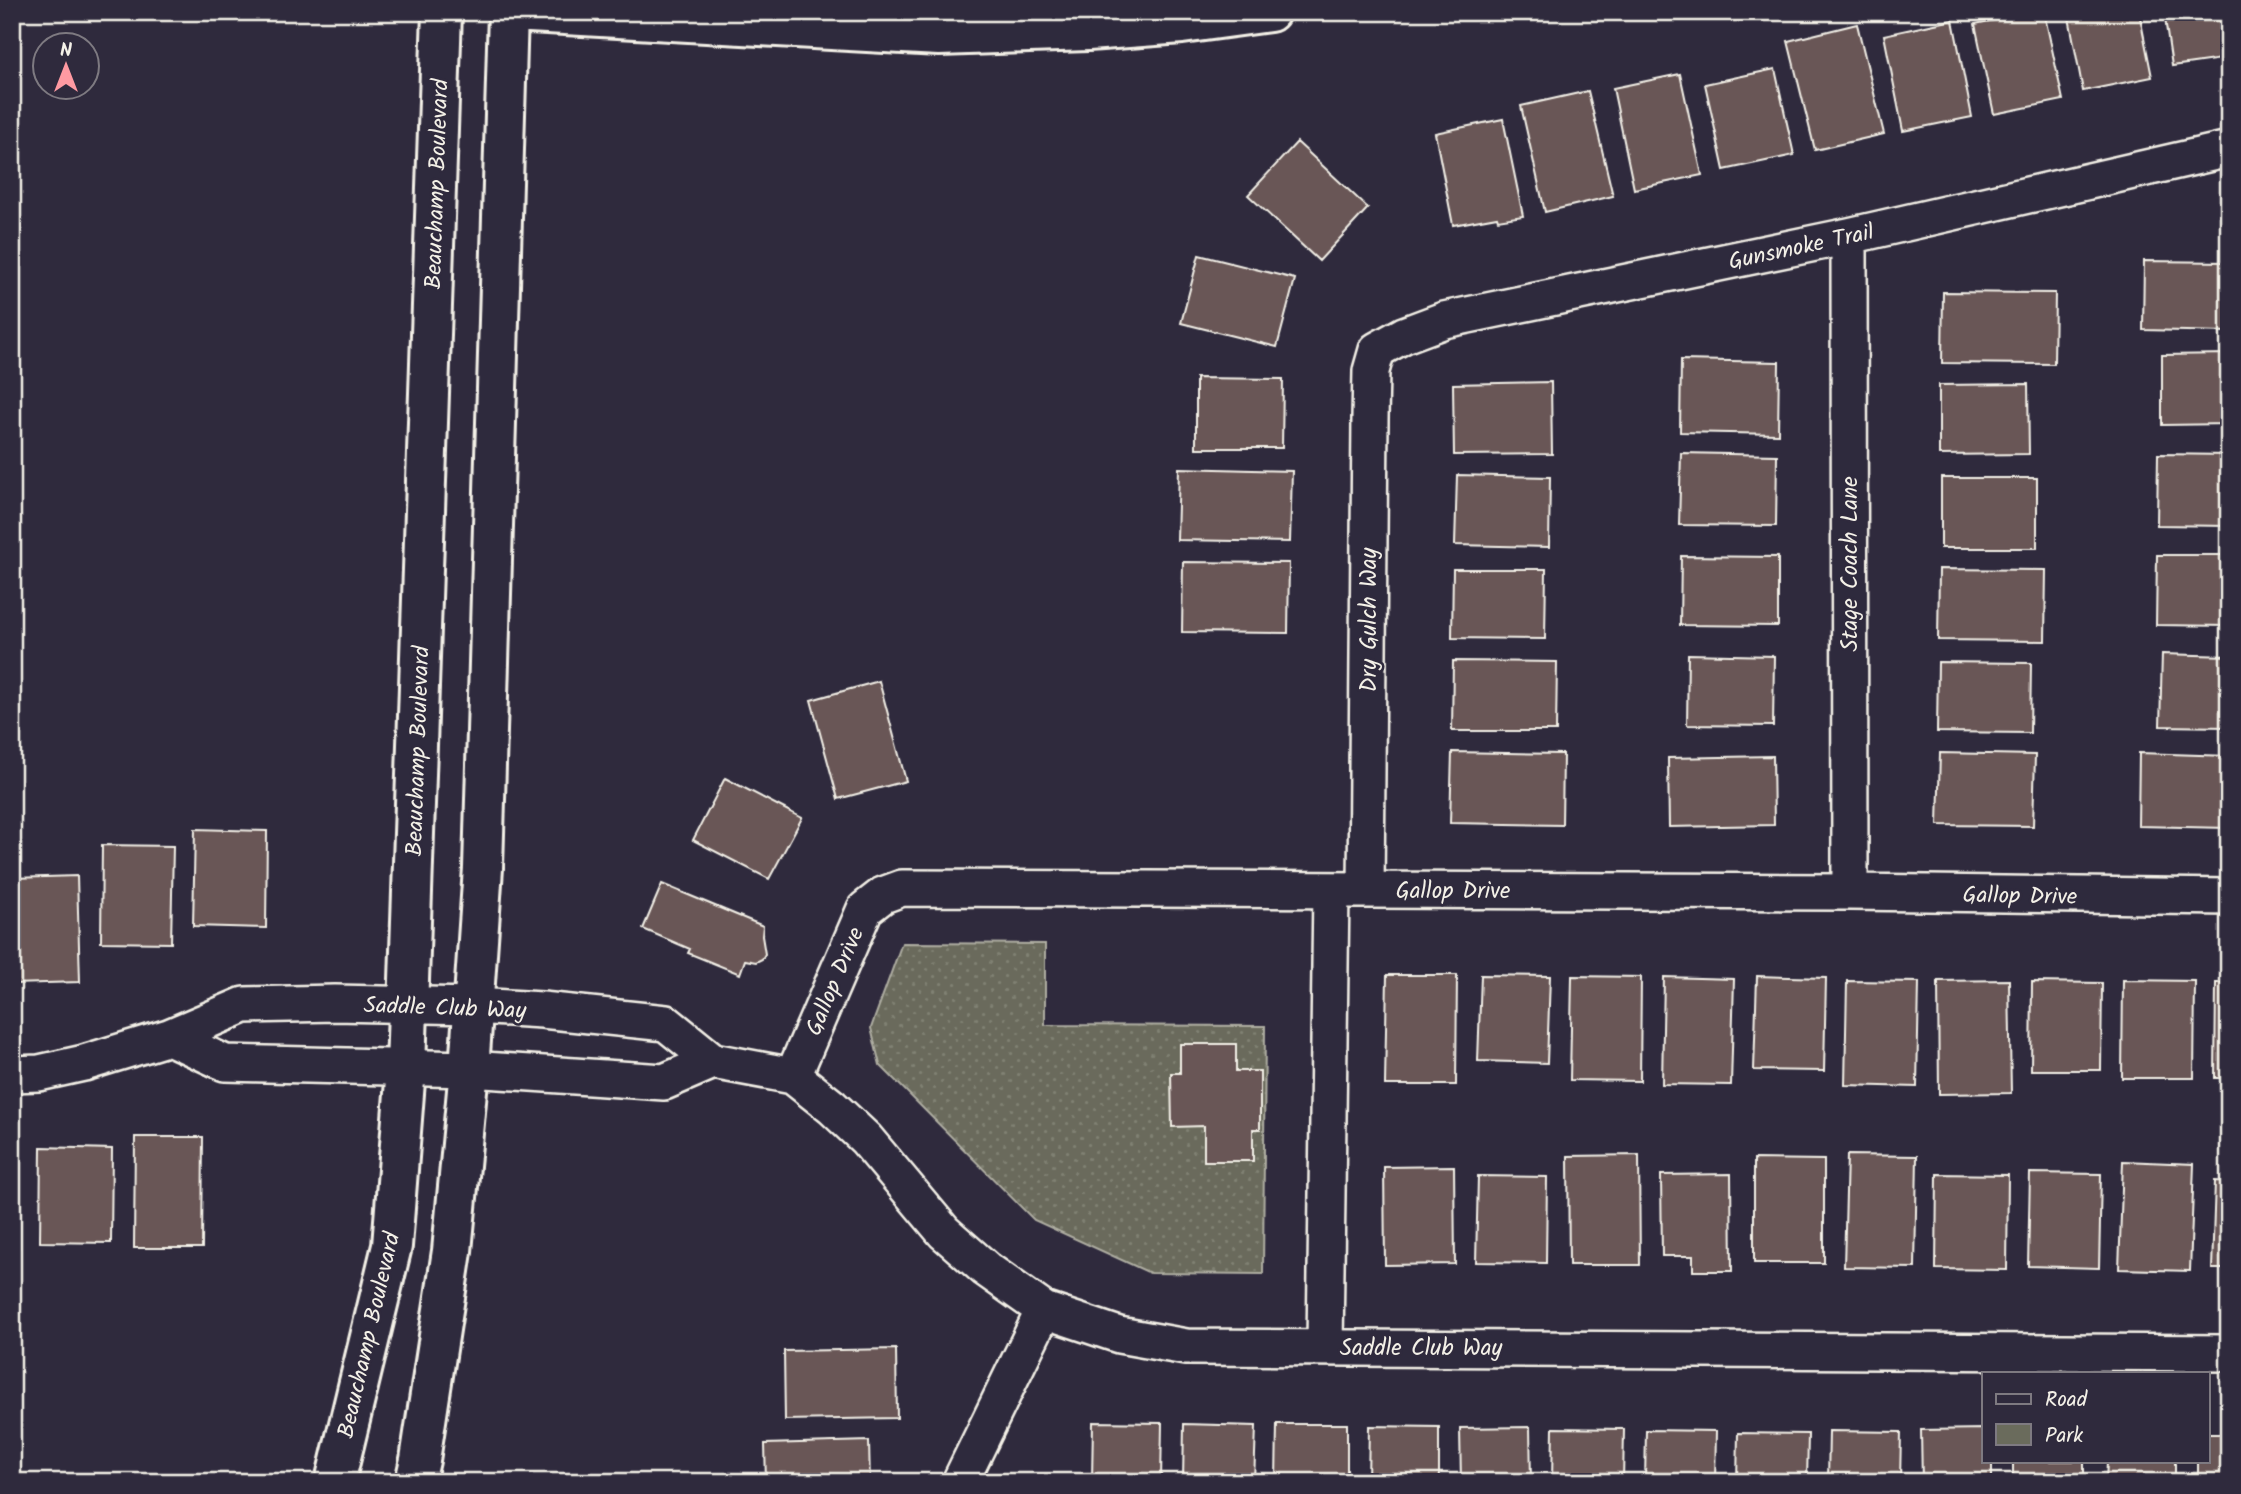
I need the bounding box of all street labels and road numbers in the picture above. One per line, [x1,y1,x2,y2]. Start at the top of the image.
street label: Beauchamp Boulevard [416,78,460,290]
street label: Gunsmoke Trail [1725,215,1878,281]
street label: Stage Coach Lane [1833,476,1869,652]
street label: Dry Gulch Way [1352,548,1388,692]
street label: Beauchamp Boulevard [397,645,441,857]
street label: Gallop Drive [1396,874,1510,910]
street label: Gallop Drive [1962,878,2078,916]
street label: Gallop Drive [797,922,875,1042]
street label: Saddle Club Way [363,988,527,1030]
street label: Beauchamp Boulevard [329,1228,411,1442]
street label: Saddle Club Way [1340,1331,1502,1367]

